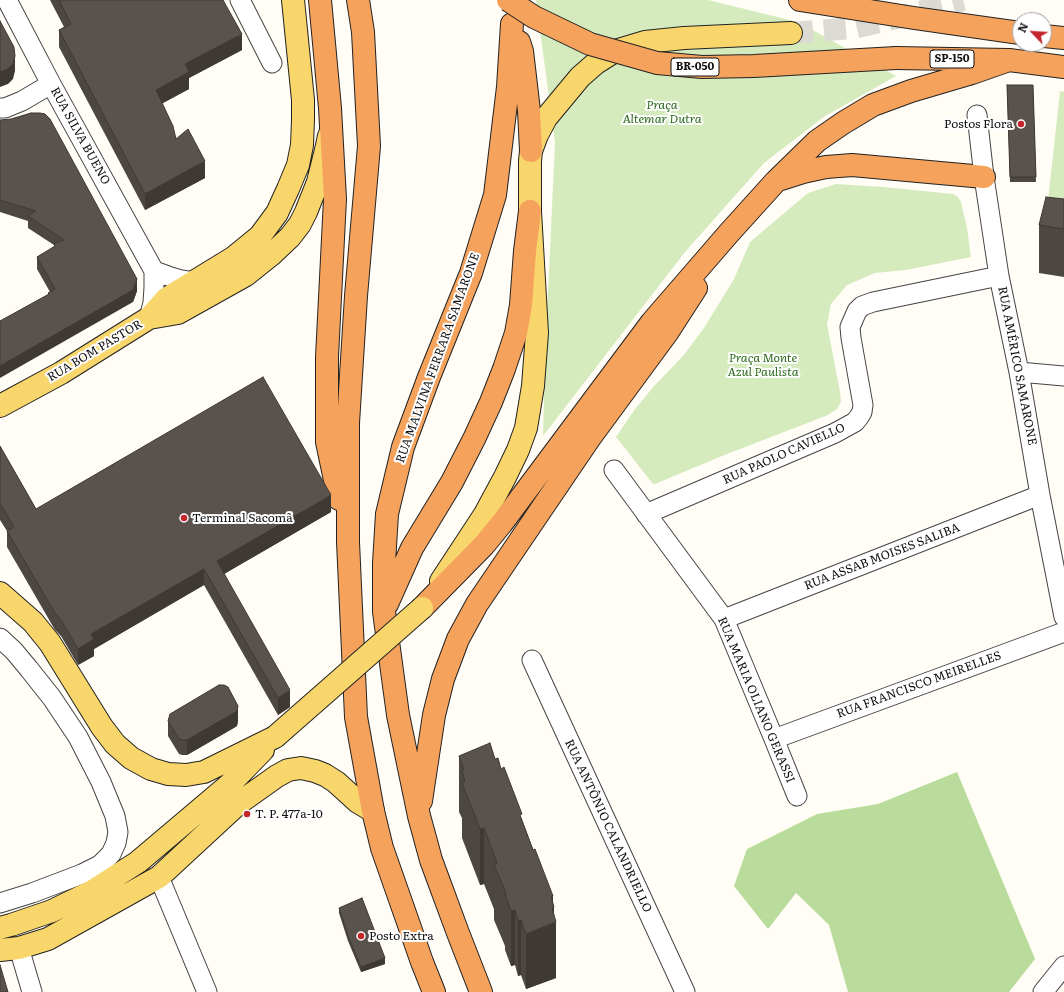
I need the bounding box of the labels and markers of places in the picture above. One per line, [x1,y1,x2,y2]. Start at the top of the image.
place label: Postos Flora [944,117,1013,131]
marker: Postos Flora [1016,119,1026,129]
place label: Terminal Sacomã [192,511,293,525]
marker: Terminal Sacomã [179,513,189,523]
place label: T. P. 477a-10 [255,807,323,821]
marker: T. P. 477a-10 [242,809,252,819]
place label: Posto Extra [369,929,434,943]
marker: Posto Extra [356,931,366,941]

